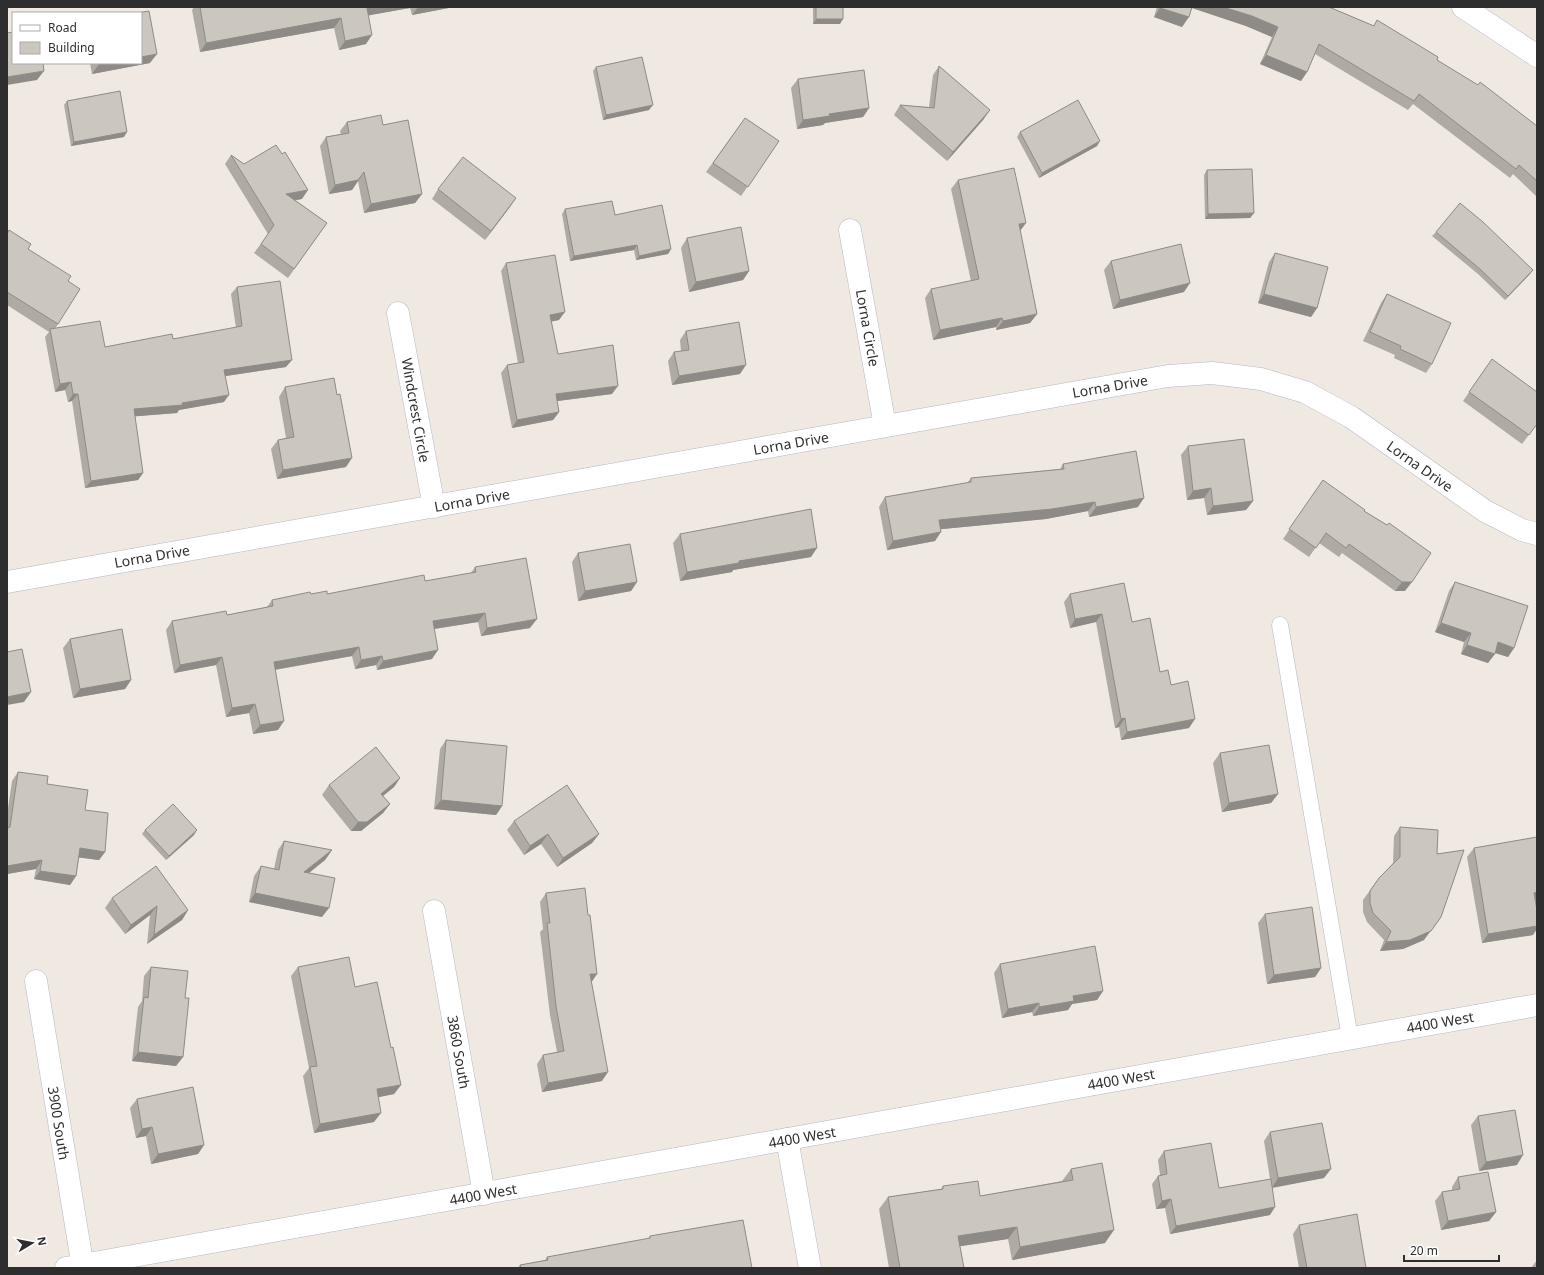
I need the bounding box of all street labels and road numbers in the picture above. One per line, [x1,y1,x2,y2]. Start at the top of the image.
street label: Lorna Circle [852,288,884,368]
street label: Windcrest Circle [397,356,435,464]
street label: Lorna Drive [1071,370,1149,402]
street label: Lorna Drive [752,427,830,459]
street label: Lorna Drive [1383,436,1457,496]
street label: Lorna Drive [433,484,511,516]
street label: Lorna Drive [113,540,191,572]
street label: 4400 West [1405,1007,1475,1037]
street label: 3860 South [443,1014,475,1090]
street label: 4400 West [1086,1064,1156,1094]
street label: 3900 South [44,1085,74,1161]
street label: 4400 West [767,1122,837,1152]
street label: 4400 West [448,1179,518,1209]

